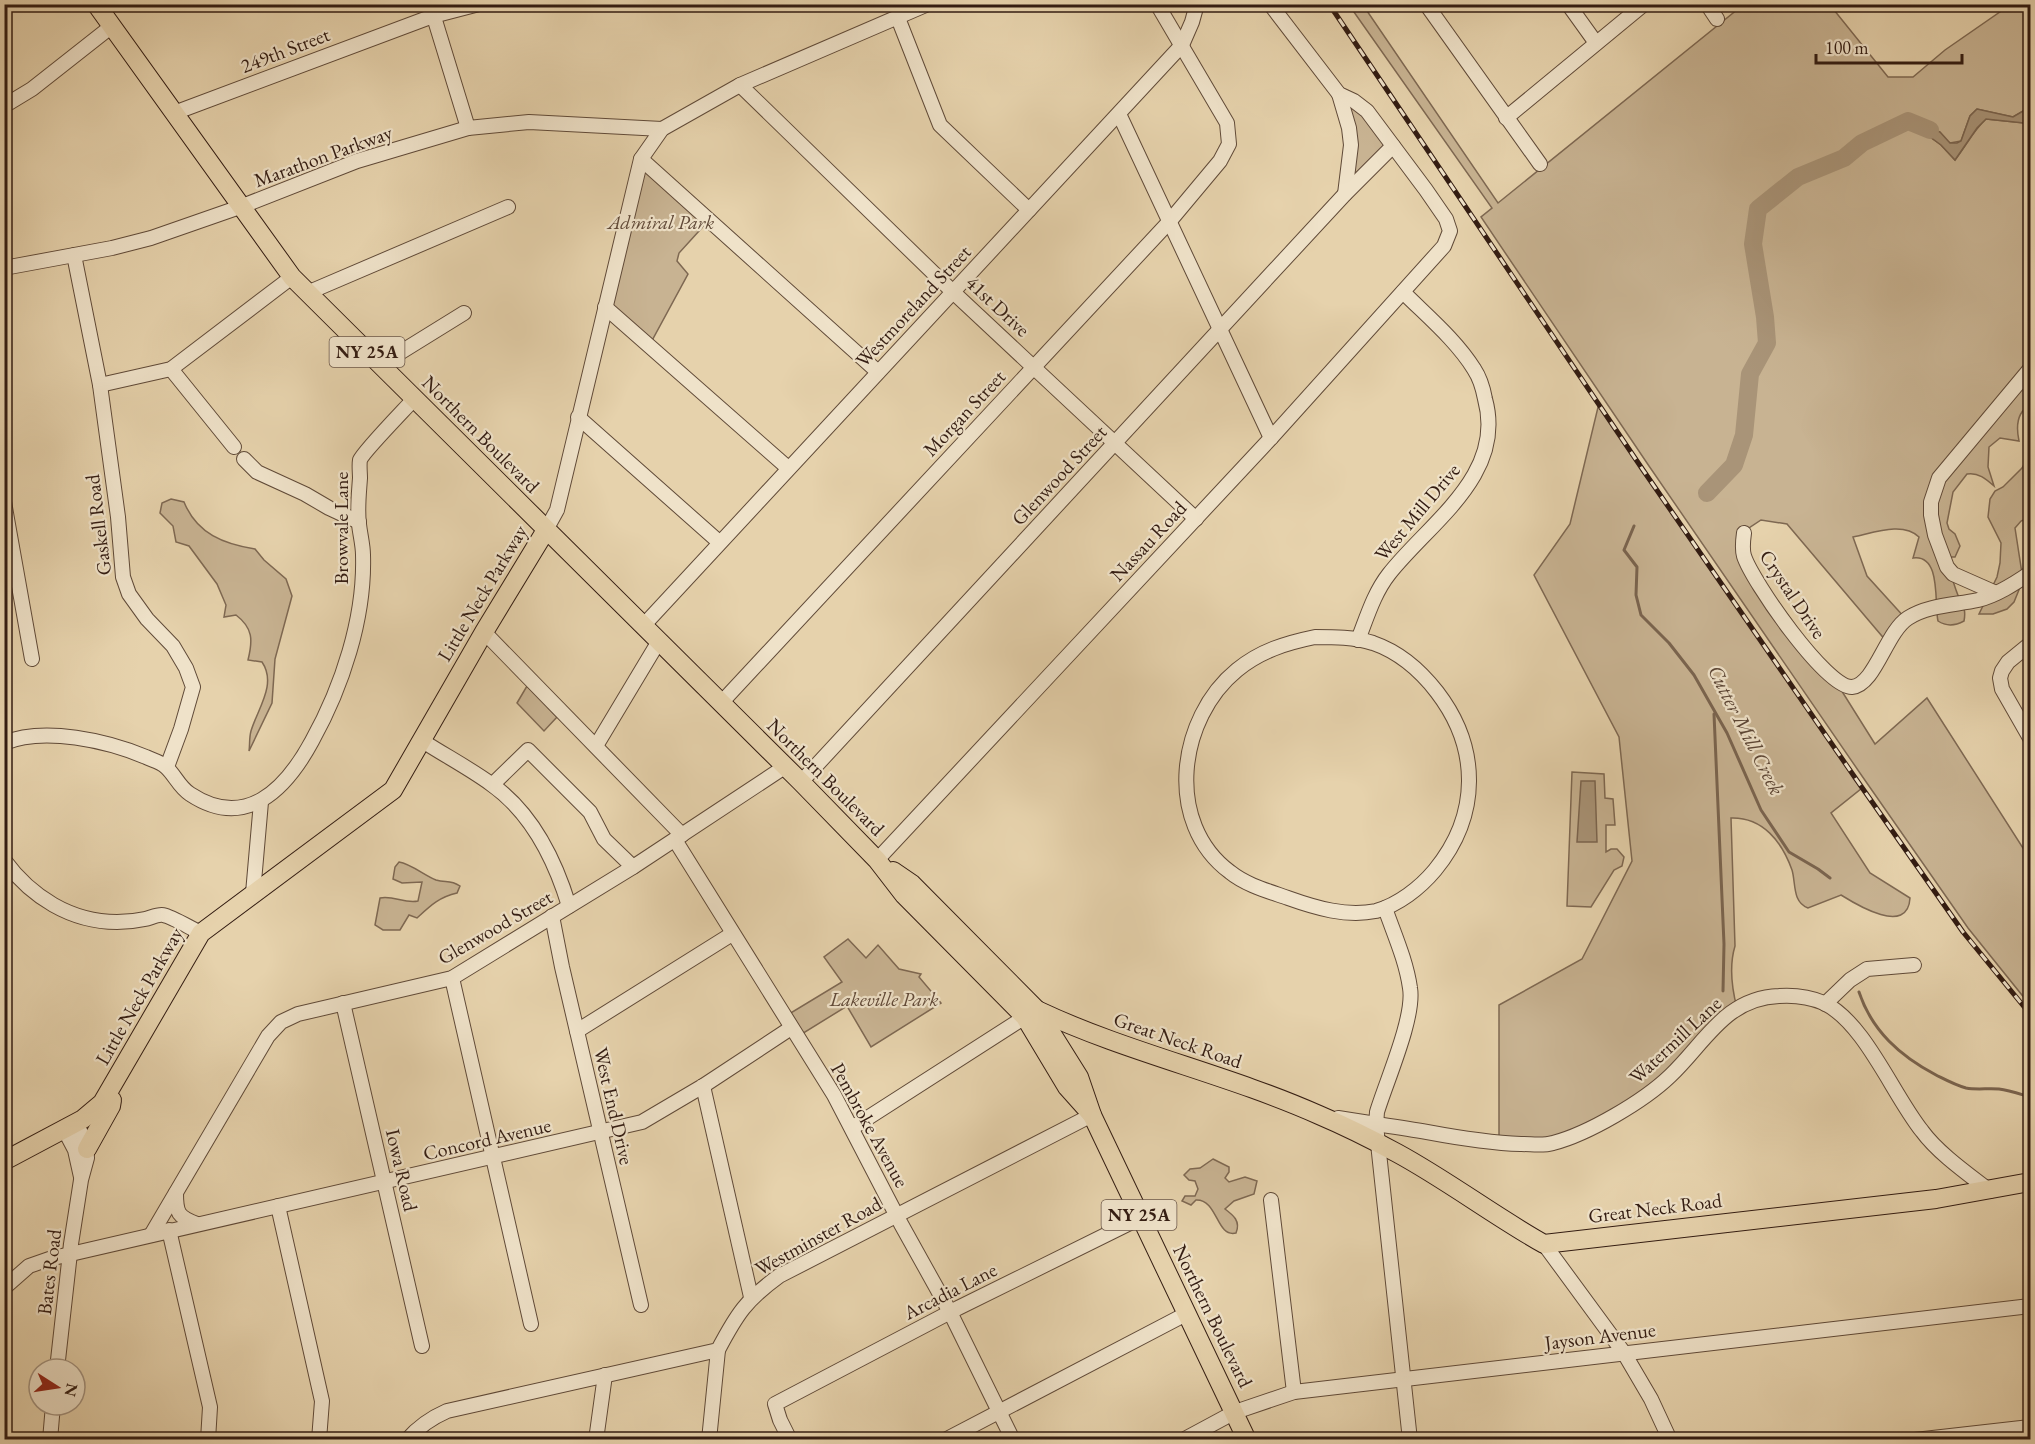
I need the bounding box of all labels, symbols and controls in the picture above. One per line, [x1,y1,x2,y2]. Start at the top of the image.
street label: 249th Street [237,21,334,79]
scale bar [1816,27,1962,65]
text: 100 m [1825,36,1869,59]
street label: Marathon Parkway [250,119,396,193]
park label: Admiral Park [606,209,714,235]
street label: Westmoreland Street [850,239,977,373]
street label: 41st Drive [960,270,1036,342]
road number: NY 25A [330,337,404,367]
street label: Morgan Street [917,364,1011,462]
street label: Northern Boulevard [417,370,546,499]
street label: Glenwood Street [1006,419,1113,531]
street label: West Mill Drive [1368,457,1466,566]
street label: Browvale Lane [328,471,354,584]
street label: Gaskell Road [79,472,117,577]
street label: Nassau Road [1104,495,1193,587]
street label: Little Neck Parkway [431,520,533,666]
street label: Crystal Drive [1754,544,1832,644]
water label: Cutter Mill Creek [1702,660,1791,800]
street label: Northern Boulevard [762,713,891,842]
street label: Glenwood Street [433,883,558,970]
street label: Little Neck Parkway [89,922,189,1070]
park label: Lakeville Park [828,986,939,1012]
street label: Watermill Lane [1623,990,1727,1089]
street label: Great Neck Road [1110,1006,1246,1074]
street label: West End Drive [588,1045,640,1167]
street label: Pembroke Avenue [825,1058,915,1192]
street label: Concord Avenue [420,1112,554,1166]
street label: Iowa Road [380,1126,424,1215]
street label: Great Neck Road [1587,1187,1724,1229]
street label: Westminster Road [750,1190,887,1282]
road number: NY 25A [1102,1200,1176,1230]
street label: Bates Road [31,1227,67,1316]
street label: Northern Boulevard [1167,1240,1259,1393]
street label: Arcadia Lane [898,1256,1001,1326]
street label: Jayson Avenue [1541,1316,1657,1356]
north arrow [27,1357,87,1417]
text: N [60,1381,83,1399]

